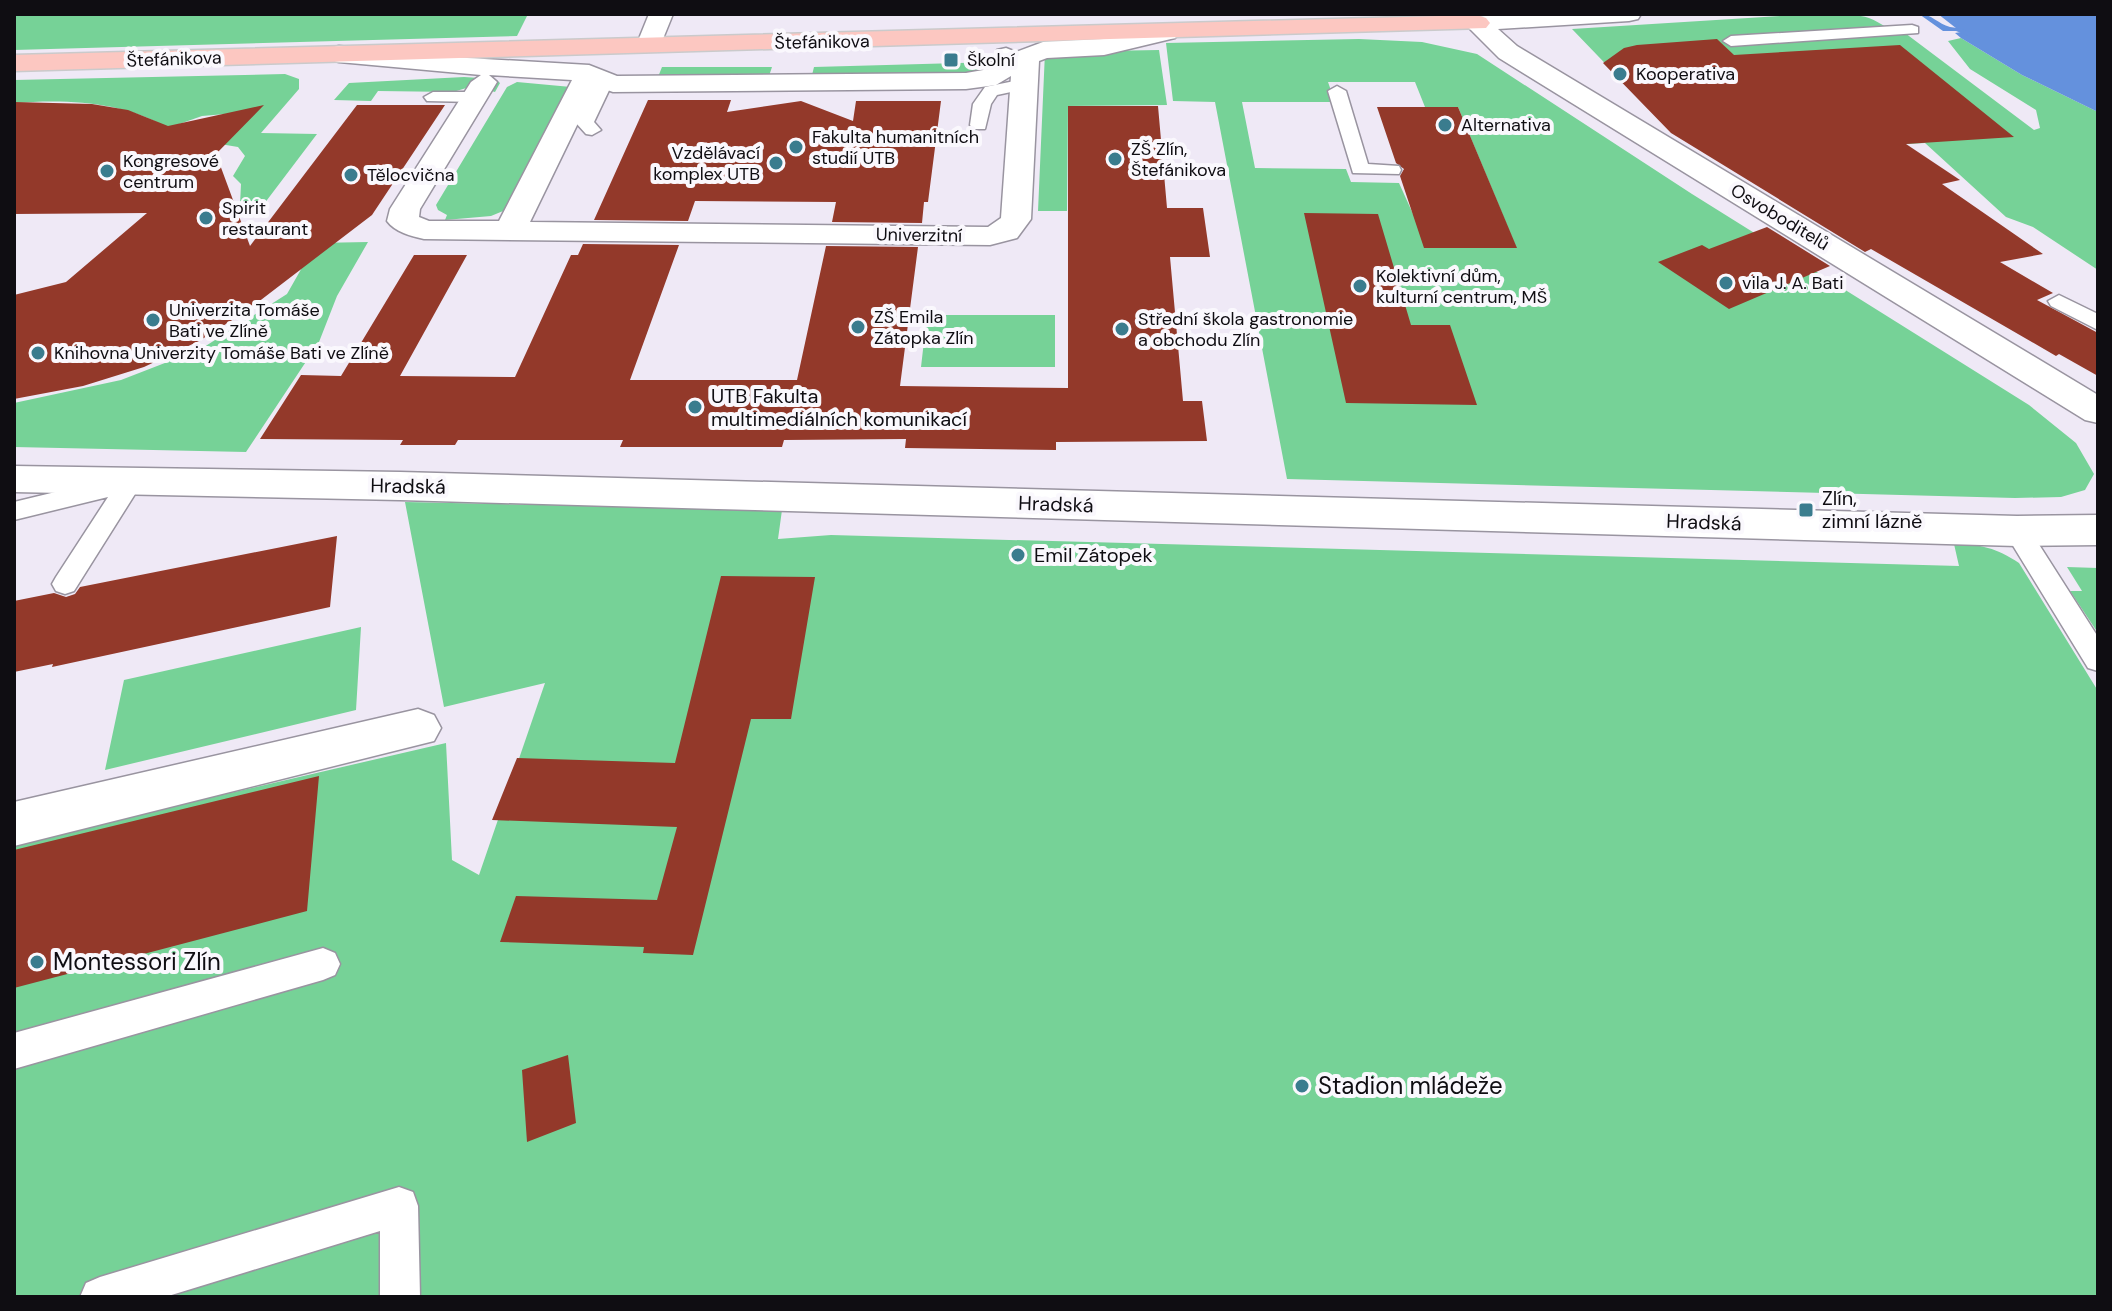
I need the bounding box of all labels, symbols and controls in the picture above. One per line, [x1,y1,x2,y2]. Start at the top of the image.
street label: Štefánikova [774,29,870,55]
street label: Štefánikova [126,45,222,73]
place label: Školní [967,48,1015,72]
marker: Školní [942,51,960,69]
place label: Kooperativa [1636,62,1735,86]
marker: Kooperativa [1611,65,1629,83]
place label: Alternativa [1461,113,1551,137]
marker: Alternativa [1436,116,1454,134]
place label: Fakulta humanitních studií UTB [812,125,979,170]
place label: ZŠ Zlín, Štefánikova [1131,137,1226,182]
marker: Fakulta humanitních studií UTB [787,138,805,156]
place label: Vzdělávací komplex UTB [653,141,760,186]
place label: Kongresové centrum [123,149,219,194]
marker: ZŠ Zlín, Štefánikova [1106,150,1124,168]
marker: Vzdělávací komplex UTB [767,154,785,172]
marker: Kongresové centrum [98,162,116,180]
place label: Tělocvična [367,163,455,187]
marker: Tělocvična [342,166,360,184]
street label: Osvoboditelů [1726,178,1834,256]
place label: Spirit restaurant [222,196,308,241]
marker: Spirit restaurant [197,209,215,227]
street label: Univerzitní [876,222,962,248]
place label: Kolektivní dům, kulturní centrum, MŠ [1376,264,1547,309]
place label: vila J. A. Bati [1742,271,1843,295]
marker: vila J. A. Bati [1717,274,1735,292]
marker: Kolektivní dům, kulturní centrum, MŠ [1351,277,1369,295]
place label: Univerzita Tomáše Bati ve Zlíně [169,298,320,343]
place label: ZŠ Emila Zátopka Zlín [874,305,974,350]
place label: Střední škola gastronomie a obchodu Zlín [1138,307,1353,352]
marker: Univerzita Tomáše Bati ve Zlíně [144,311,162,329]
marker: ZŠ Emila Zátopka Zlín [849,318,867,336]
marker: Střední škola gastronomie a obchodu Zlín [1113,320,1131,338]
place label: Knihovna Univerzity Tomáše Bati ve Zlíně [54,341,389,365]
marker: Knihovna Univerzity Tomáše Bati ve Zlíně [29,344,47,362]
place label: UTB Fakulta multimediálních komunikací [711,383,968,432]
marker: UTB Fakulta multimediálních komunikací [686,398,704,416]
street label: Hradská [370,472,446,500]
place label: Zlín, zimní lázně [1822,485,1922,534]
street label: Hradská [1018,490,1094,518]
marker: Zlín, zimní lázně [1797,501,1815,519]
street label: Hradská [1666,508,1742,536]
place label: Emil Zátopek [1034,542,1153,568]
marker: Emil Zátopek [1009,546,1027,564]
place label: Montessori Zlín [53,946,221,977]
marker: Montessori Zlín [28,953,46,971]
place label: Stadion mládeže [1318,1070,1503,1101]
marker: Stadion mládeže [1293,1077,1311,1095]

